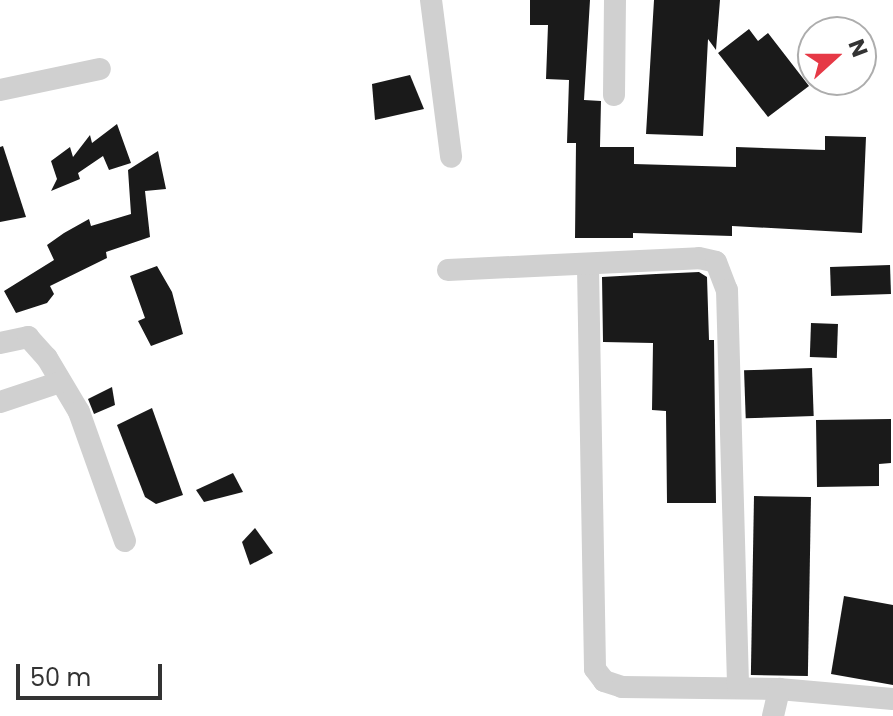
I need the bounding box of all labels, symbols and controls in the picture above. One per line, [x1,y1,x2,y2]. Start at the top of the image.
north arrow [797,16,877,96]
text: N [841,35,875,61]
scale bar [20,648,166,698]
text: 50 m [30,661,91,694]

